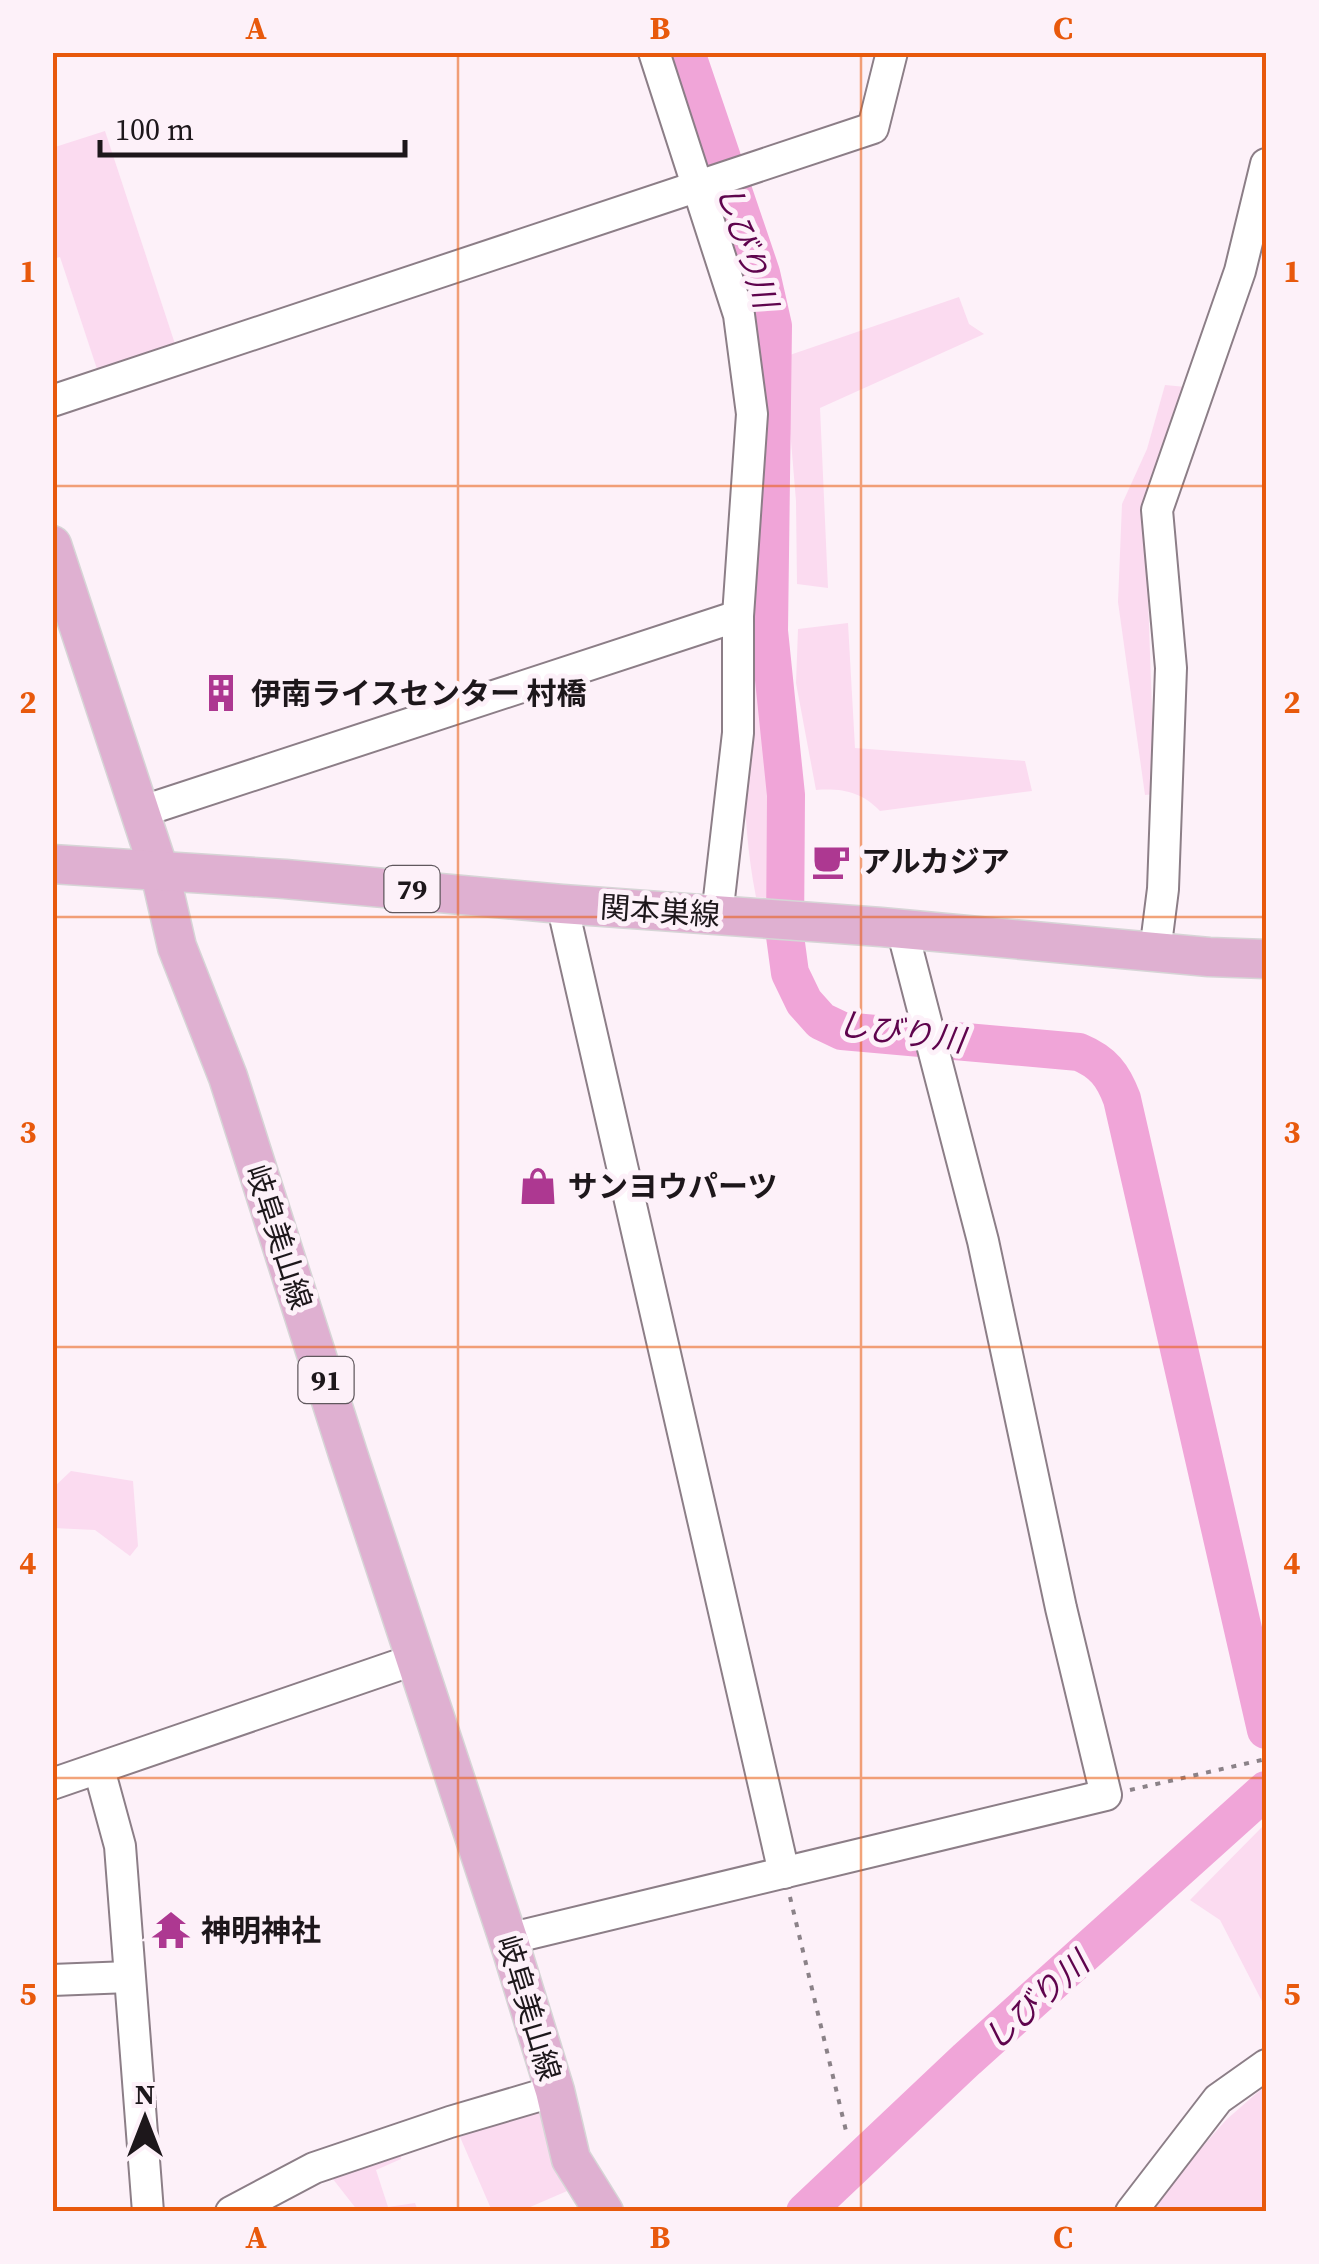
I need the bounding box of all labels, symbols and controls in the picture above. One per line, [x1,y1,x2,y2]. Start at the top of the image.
text: A [245,6,267,50]
text: B [650,6,671,50]
text: C [1053,6,1073,50]
scale bar [100,95,405,157]
text: 100 m [115,109,194,150]
water label: しびり川 [706,178,789,317]
text: 1 [19,249,37,293]
text: 1 [1283,249,1301,293]
building icon: 伊南ライスセンター 村橋 [200,672,242,714]
place label: 伊南ライスセンター 村橋 [251,673,587,714]
text: 2 [19,680,37,724]
text: 2 [1283,680,1301,724]
cafe icon: アルカジア [810,840,852,882]
place label: アルカジア [861,841,1010,882]
road number: 79 [384,866,440,912]
street label: 関本巣線 [599,886,721,936]
water label: しびり川 [835,1001,970,1063]
text: 3 [19,1110,37,1154]
text: 3 [1283,1110,1301,1154]
street label: 岐阜美山線 [236,1159,322,1315]
shop icon: サンヨウパーツ [517,1165,559,1207]
place label: サンヨウパーツ [568,1166,777,1207]
road number: 91 [298,1357,354,1403]
text: 4 [19,1541,37,1585]
text: 4 [1283,1541,1301,1585]
temple icon: 神明神社 [150,1909,192,1951]
place label: 神明神社 [201,1910,321,1951]
street label: 岐阜美山線 [487,1930,571,2086]
water label: しびり川 [974,1940,1101,2060]
text: 5 [19,1972,37,2016]
text: 5 [1283,1972,1301,2016]
north arrow [95,2069,195,2169]
text: N [135,2075,155,2113]
text: A [245,2215,267,2259]
text: B [650,2215,671,2259]
text: C [1053,2215,1073,2259]

